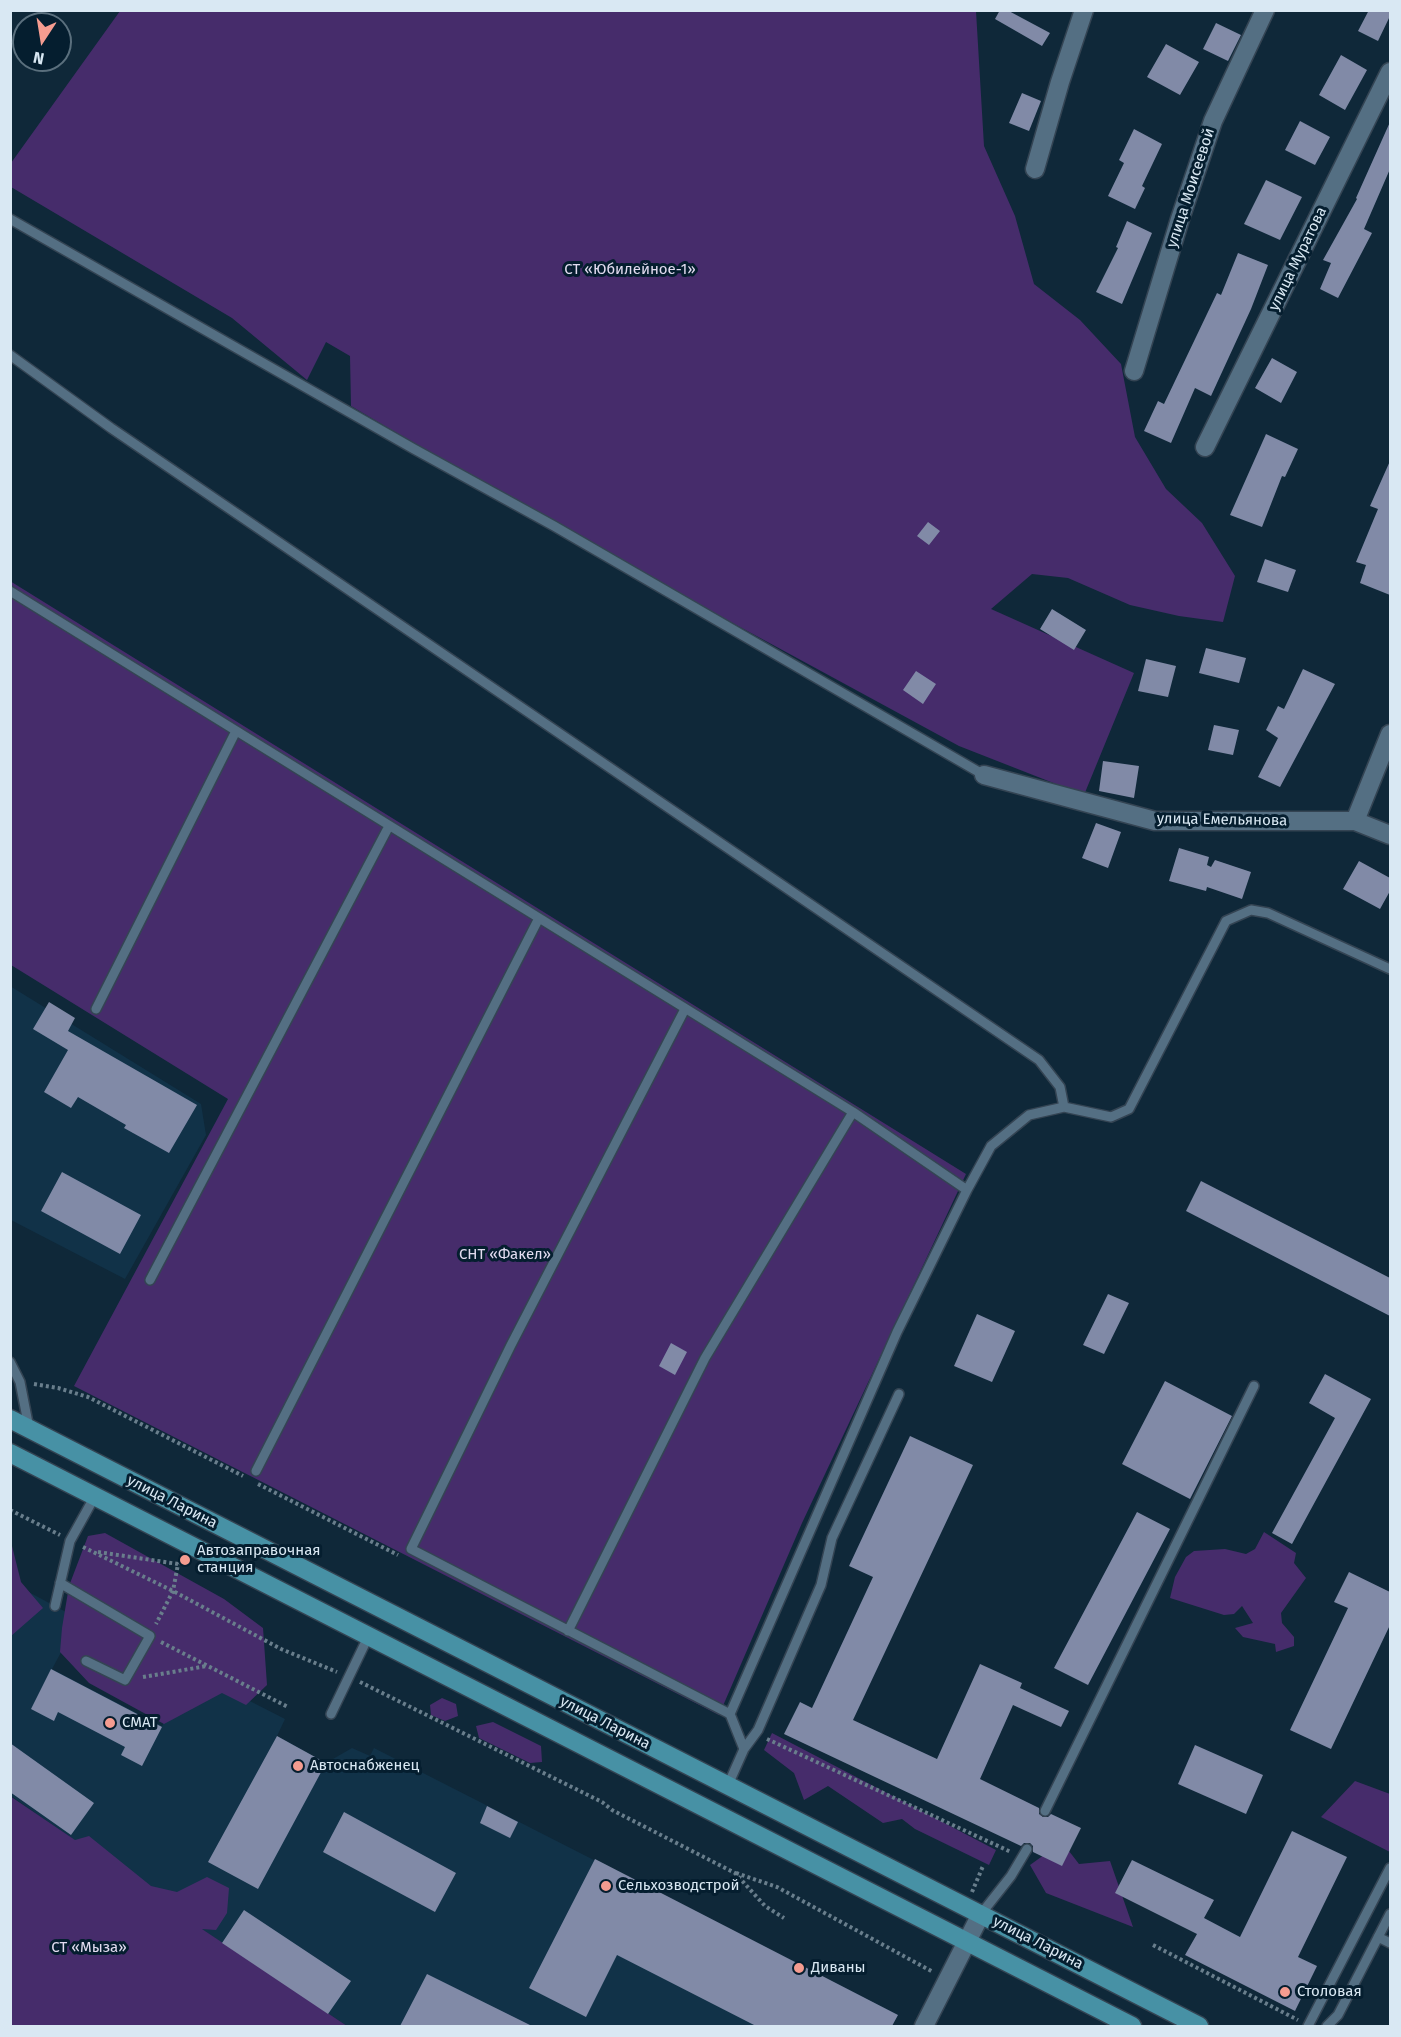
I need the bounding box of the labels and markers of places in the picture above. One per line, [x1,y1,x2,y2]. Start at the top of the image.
place label: Автозаправочная станция [197,1542,321,1577]
marker: Автозаправочная станция [178,1553,192,1567]
place label: СМАТ [122,1714,158,1732]
marker: СМАТ [103,1716,117,1730]
place label: Автоснабженец [310,1757,419,1775]
marker: Автоснабженец [291,1759,305,1773]
place label: Сельхозводстрой [618,1877,739,1895]
marker: Сельхозводстрой [599,1879,613,1893]
place label: Диваны [811,1959,866,1977]
marker: Диваны [792,1961,806,1975]
place label: Столовая [1297,1983,1362,2001]
marker: Столовая [1278,1985,1292,1999]

